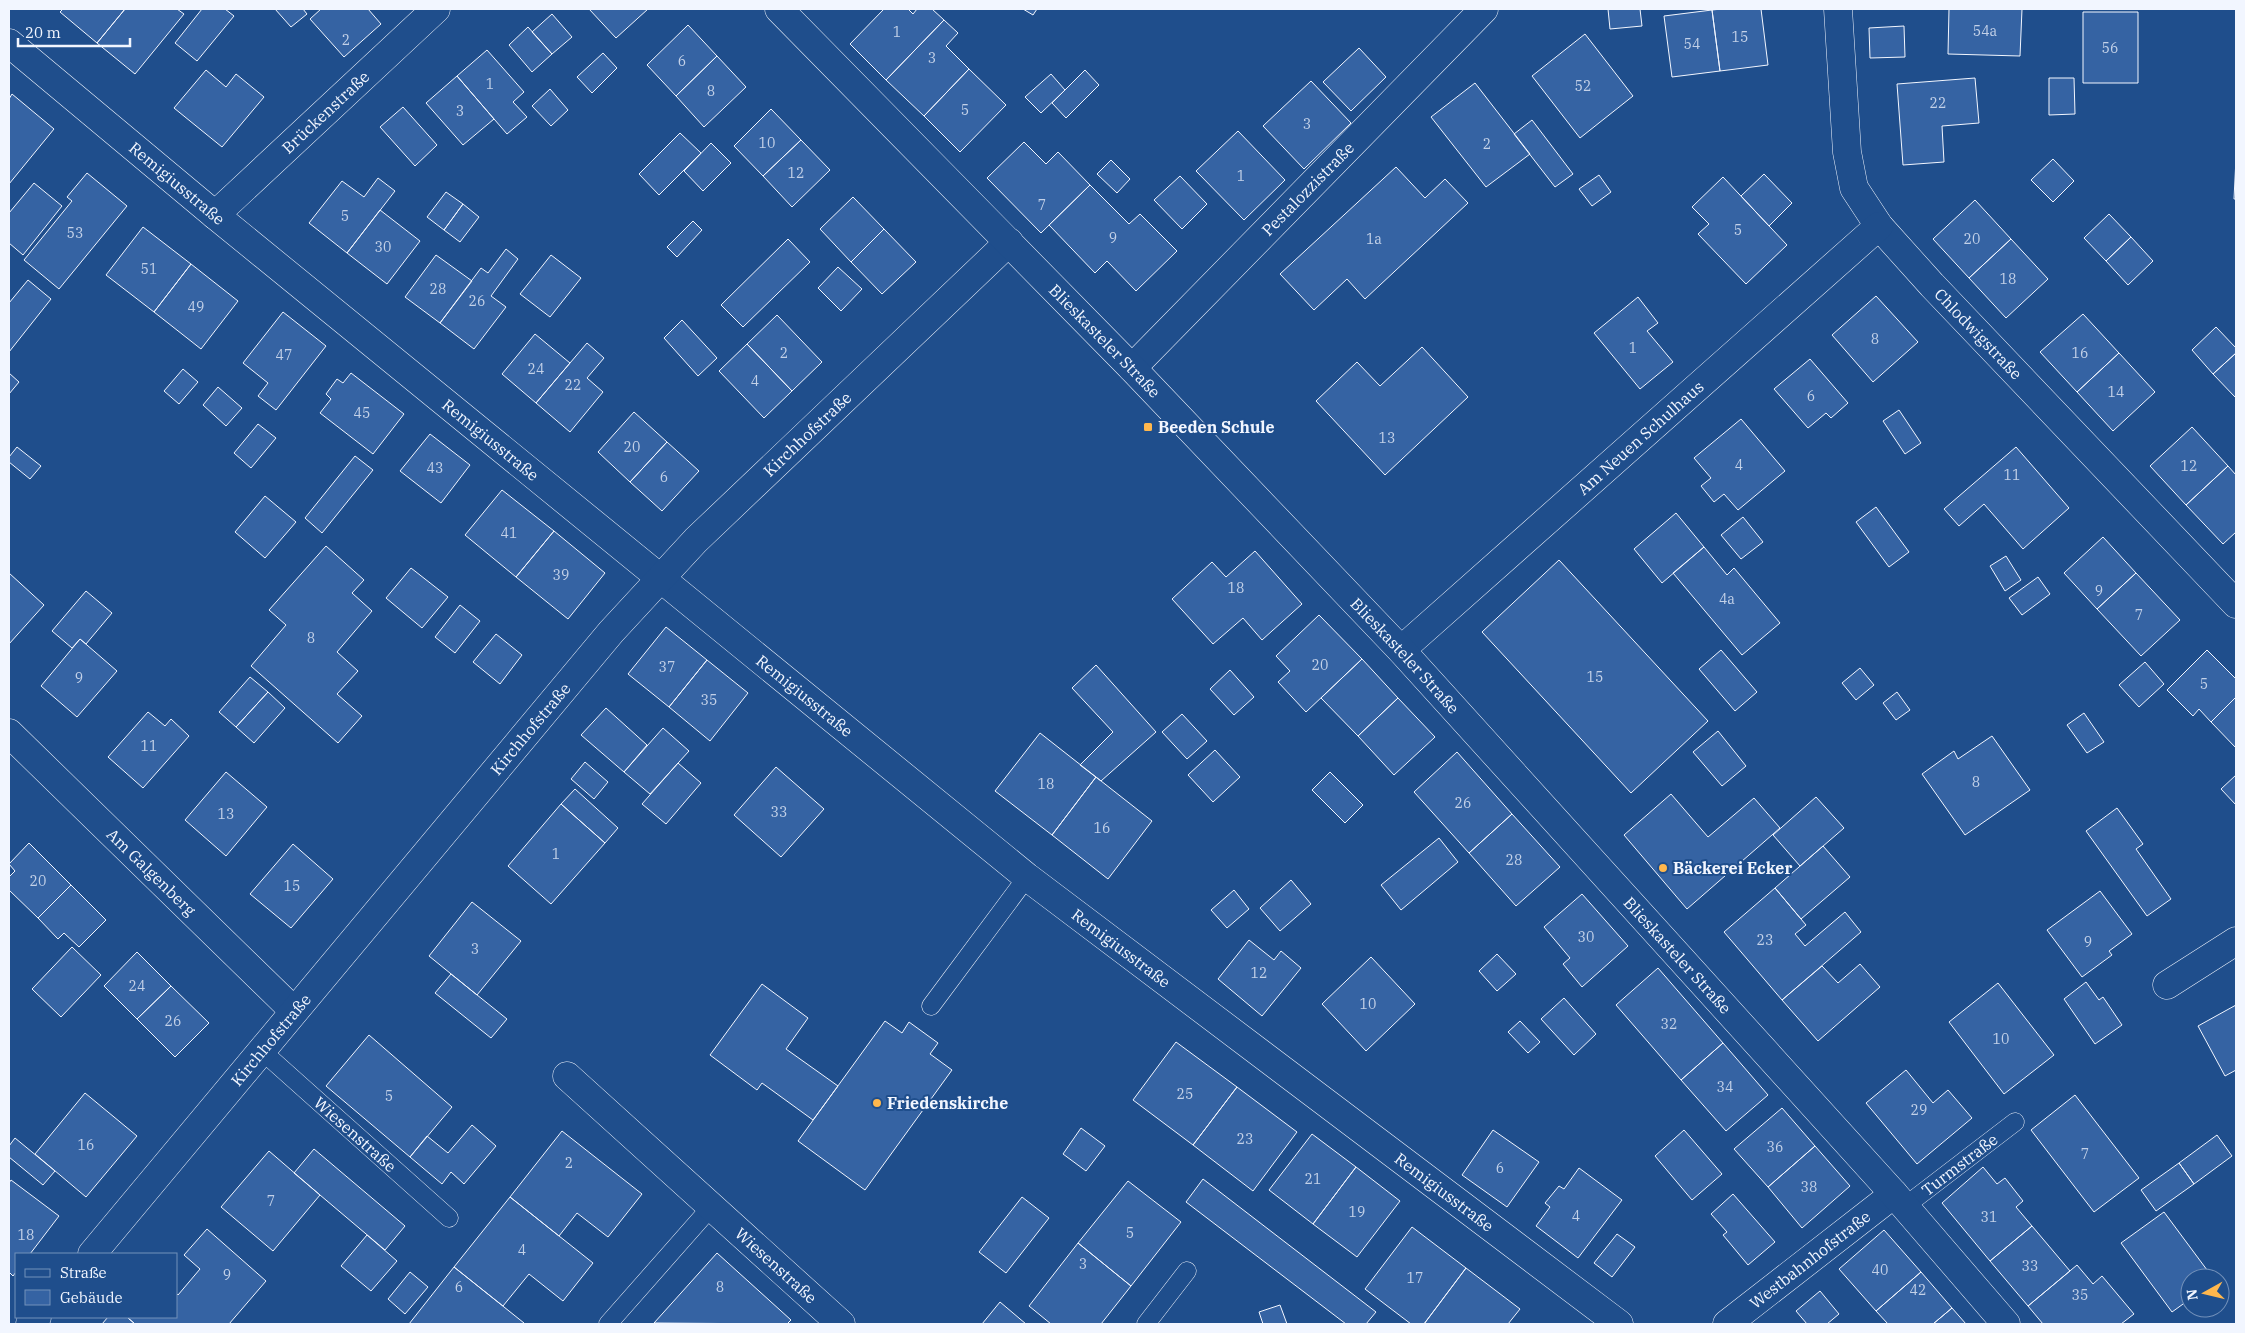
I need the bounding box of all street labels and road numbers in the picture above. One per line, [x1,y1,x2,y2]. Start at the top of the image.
street label: Brückenstraße [278,66,373,158]
street label: Remigiusstraße [125,138,229,229]
street label: Pestalozzistraße [1257,138,1358,240]
street label: Blieskasteler Straße [1045,280,1165,402]
street label: Chlodwigstraße [1930,284,2026,383]
street label: Am Neuen Schulhaus [1573,376,1708,499]
street label: Kirchhofstraße [759,387,856,481]
street label: Remigiusstraße [438,394,543,485]
street label: Blieskasteler Straße [1346,593,1464,718]
street label: Remigiusstraße [752,650,857,741]
street label: Kirchhofstraße [486,679,574,779]
street label: Am Galgenberg [103,824,200,920]
street label: Blieskasteler Straße [1619,892,1736,1018]
street label: Remigiusstraße [1068,904,1175,992]
street label: Kirchhofstraße [227,990,315,1090]
street label: Wiesenstraße [310,1092,401,1176]
street label: Turmstraße [1918,1129,2002,1200]
street label: Remigiusstraße [1391,1148,1498,1236]
street label: Westbahnhofstraße [1745,1206,1874,1313]
street label: Wiesenstraße [731,1223,821,1307]

